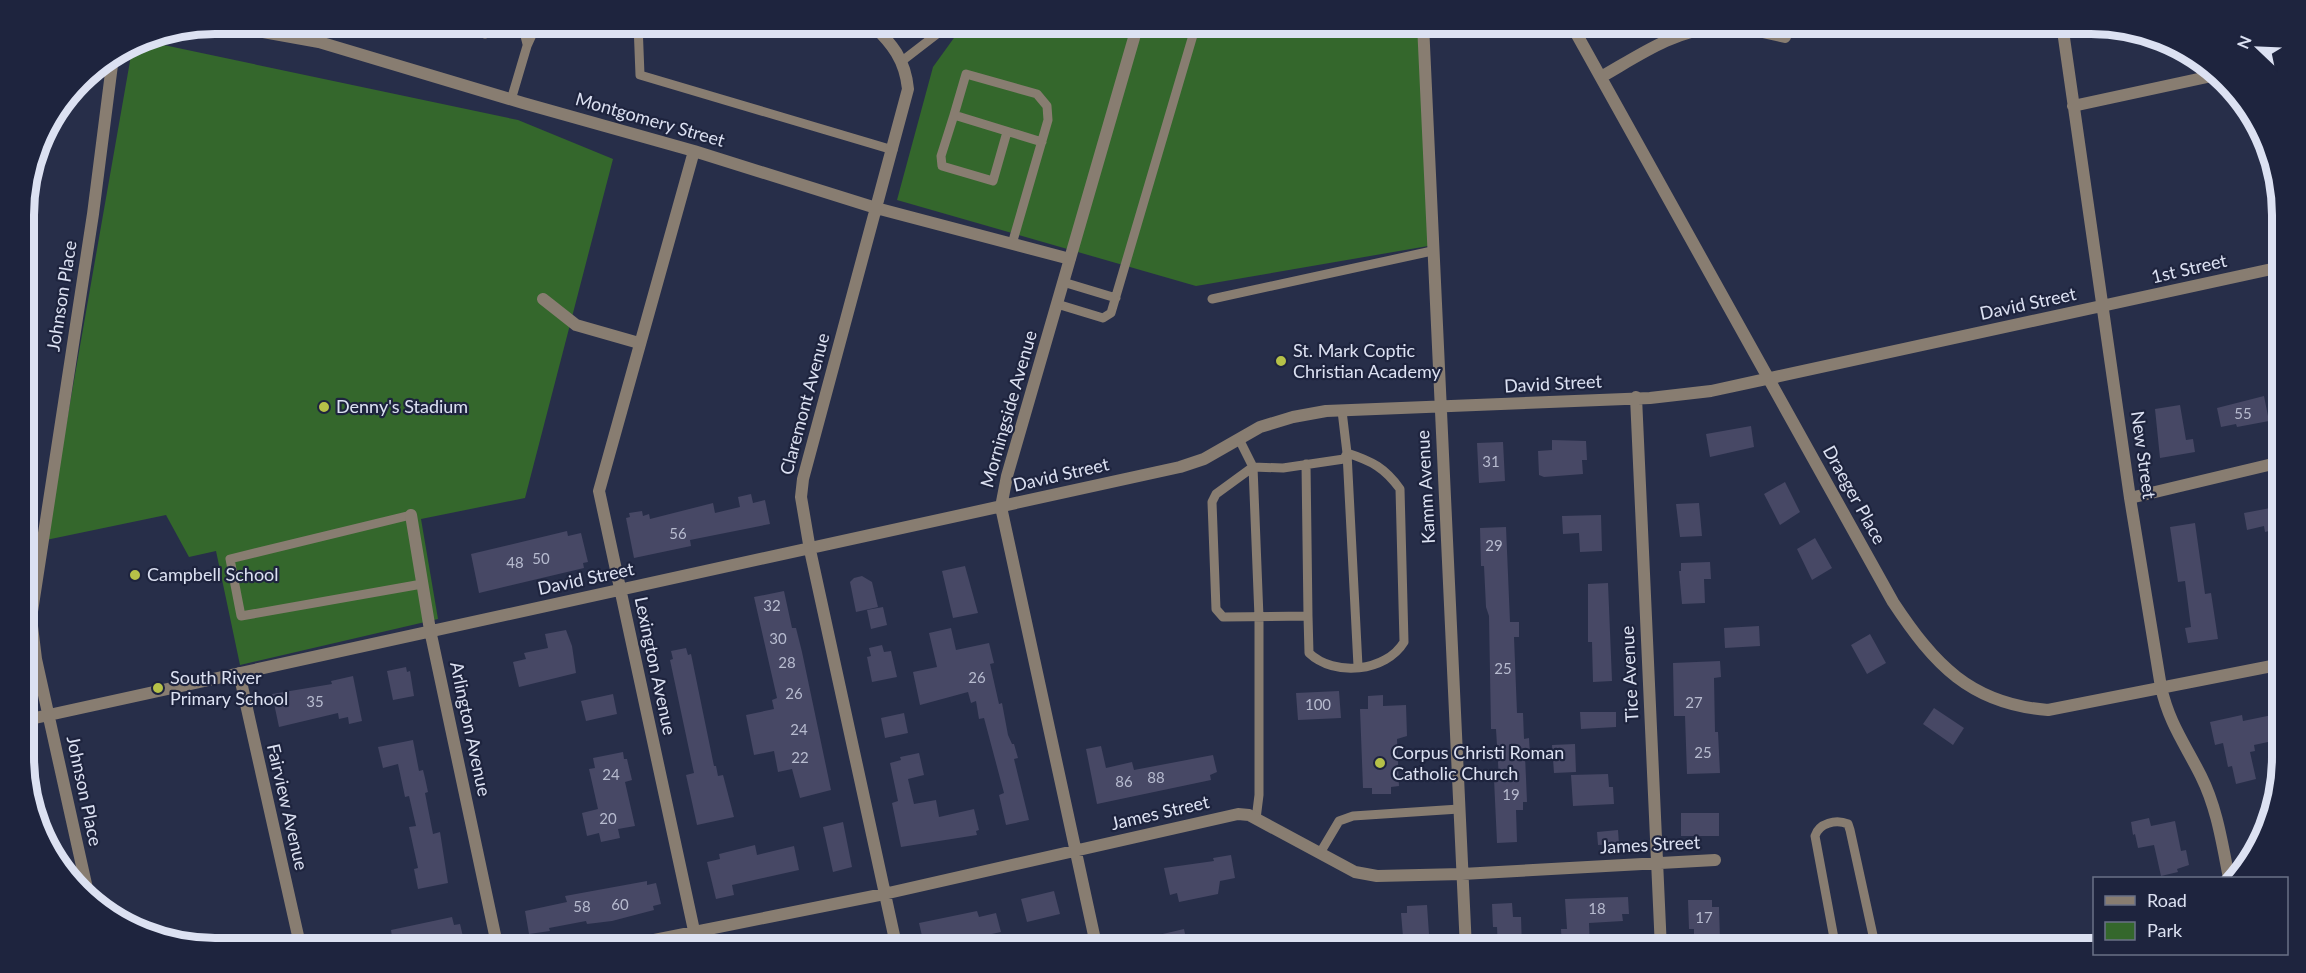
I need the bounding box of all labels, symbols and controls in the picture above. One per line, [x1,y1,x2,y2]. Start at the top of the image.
north arrow [2228,18,2288,78]
text: N [2233,33,2255,51]
street label: Montgomery Street [573,87,728,151]
street label: Johnson Place [41,239,81,353]
street label: 1st Street [2149,249,2229,287]
street label: David Street [1978,282,2078,324]
street label: Morningside Avenue [975,328,1041,490]
street label: Claremont Avenue [775,330,834,477]
place label: St. Mark Coptic Christian Academy [1293,339,1441,382]
marker: St. Mark Coptic Christian Academy [1274,354,1288,368]
street label: David Street [1503,369,1603,397]
place label: Denny's Stadium [336,395,468,417]
marker: Denny's Stadium [317,400,331,414]
house number: 55 [2234,404,2252,422]
street label: New Street [2127,409,2161,501]
street label: Kamm Avenue [1411,430,1439,545]
street label: Draeger Place [1819,441,1891,548]
street label: David Street [1011,452,1111,496]
house number: 31 [1482,452,1500,470]
house number: 56 [669,524,687,542]
house number: 29 [1485,536,1503,554]
house number: 50 [532,549,550,567]
house number: 48 [506,553,524,571]
street label: David Street [536,557,636,599]
place label: Campbell School [147,563,279,585]
marker: Campbell School [128,568,142,582]
street label: Lexington Avenue [631,595,681,737]
house number: 32 [763,596,781,614]
street label: Tice Avenue [1615,625,1643,723]
house number: 30 [769,629,787,647]
house number: 28 [778,653,796,671]
house number: 25 [1494,659,1512,677]
street label: Arlington Avenue [446,660,496,798]
place label: South River Primary School [170,666,288,709]
house number: 26 [968,668,986,686]
marker: South River Primary School [151,681,165,695]
house number: 26 [785,684,803,702]
house number: 35 [306,692,324,710]
house number: 27 [1685,693,1703,711]
house number: 100 [1305,695,1331,713]
house number: 24 [790,720,808,738]
street label: Johnson Place [63,734,107,848]
street label: Fairview Avenue [263,741,313,872]
place label: Corpus Christi Roman Catholic Church [1392,741,1564,784]
house number: 25 [1694,743,1712,761]
house number: 22 [791,748,809,766]
marker: Corpus Christi Roman Catholic Church [1373,756,1387,770]
house number: 24 [602,765,620,783]
house number: 88 [1147,768,1165,786]
house number: 86 [1115,772,1133,790]
house number: 19 [1502,785,1520,803]
street label: James Street [1108,790,1212,834]
house number: 20 [599,809,617,827]
street label: James Street [1599,830,1701,858]
legend [2093,877,2288,955]
text: Road [2147,889,2187,911]
house number: 60 [611,895,629,913]
house number: 58 [573,897,591,915]
house number: 18 [1588,899,1606,917]
house number: 17 [1695,908,1713,926]
text: Park [2147,919,2183,941]

